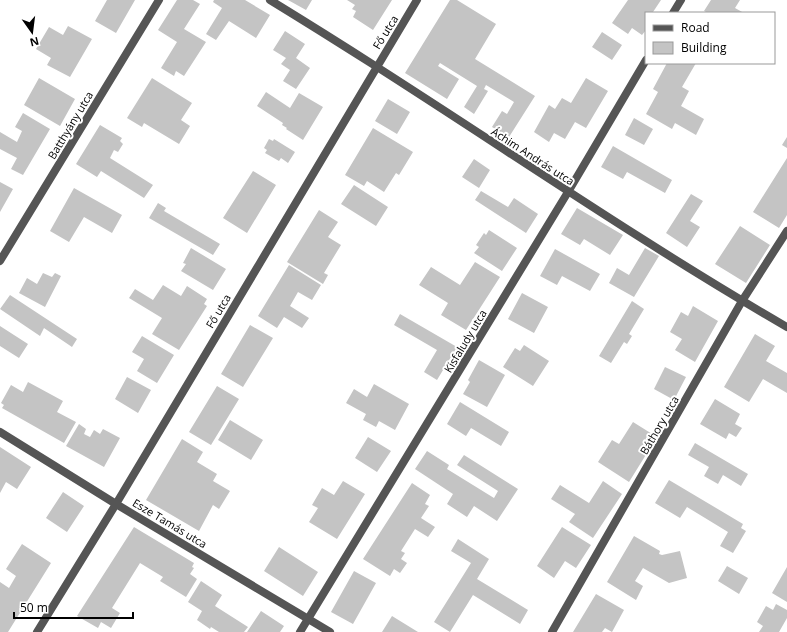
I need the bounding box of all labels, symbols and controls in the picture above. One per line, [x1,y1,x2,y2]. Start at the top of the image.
north arrow [12,12,52,52]
street label: Fő utca [369,12,401,52]
legend [645,12,775,64]
text: Road [681,19,710,36]
text: N [28,34,41,51]
text: Building [681,39,727,56]
street label: Batthyány utca [44,88,96,162]
street label: Áchim András utca [489,124,577,188]
street label: Fő utca [202,291,234,331]
street label: Kisfaludy utca [440,307,490,375]
street label: Báthory utca [636,393,682,457]
street label: Esze Tamás utca [130,495,210,551]
scale bar [14,594,133,620]
text: 50 m [20,599,48,616]

